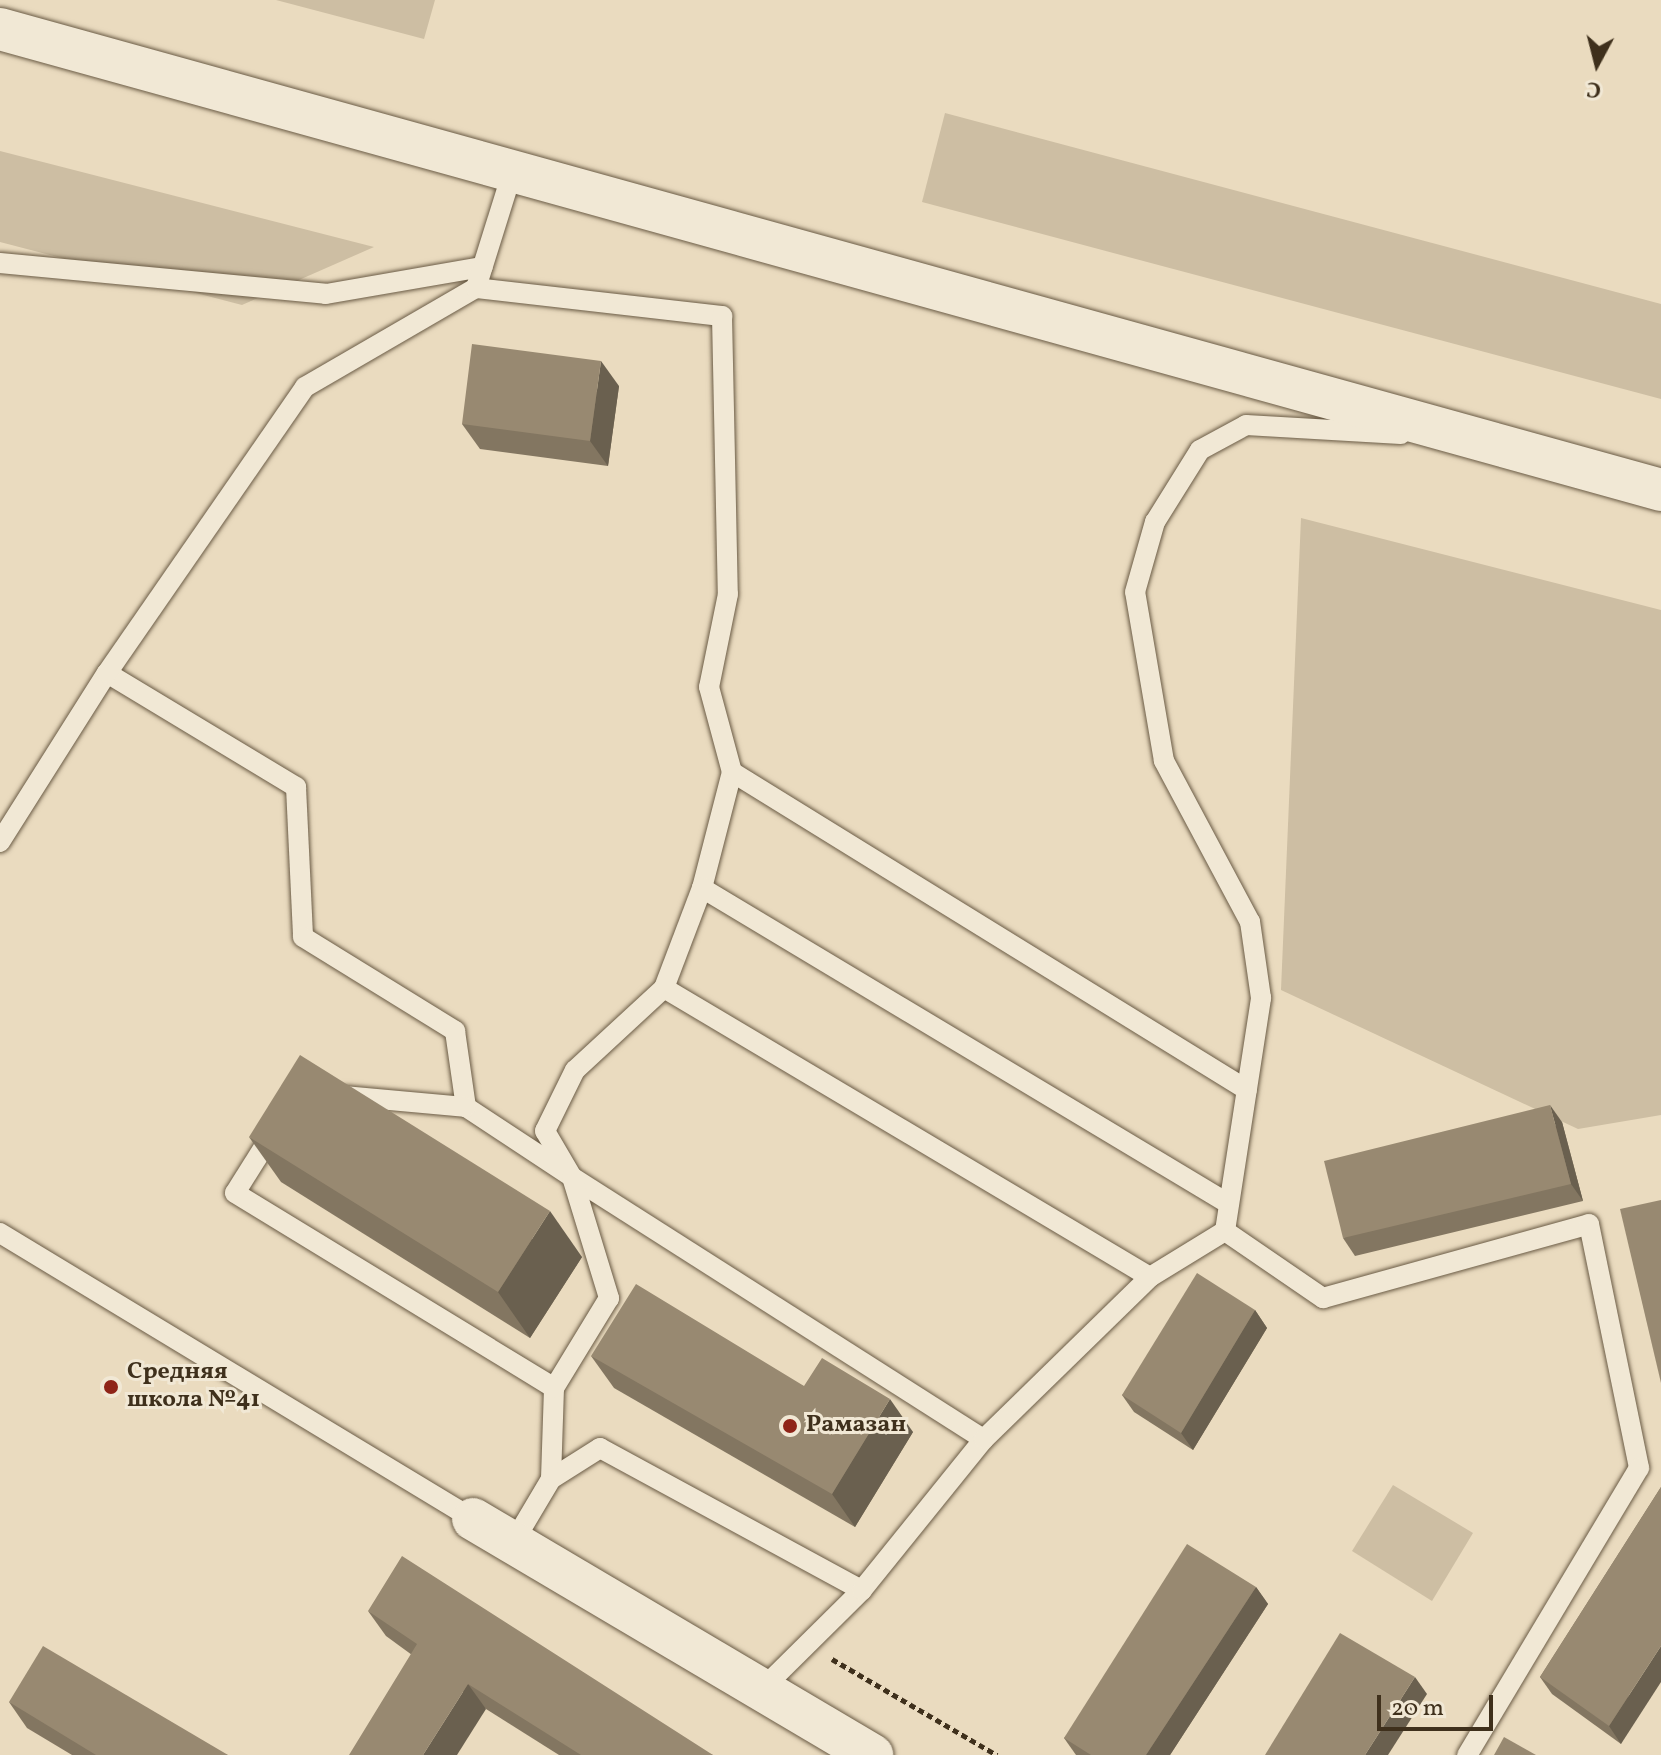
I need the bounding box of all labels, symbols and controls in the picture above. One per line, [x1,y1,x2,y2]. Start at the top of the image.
north arrow [1557,24,1637,104]
text: С [1585,72,1603,105]
place label: Средняя школа №41 [127,1359,260,1415]
marker: Средняя школа №41 [102,1378,120,1396]
place label: Рамазан [806,1412,906,1440]
marker: Рамазан [781,1417,799,1435]
scale bar [1381,1679,1497,1729]
text: 20 m [1391,1692,1444,1726]

